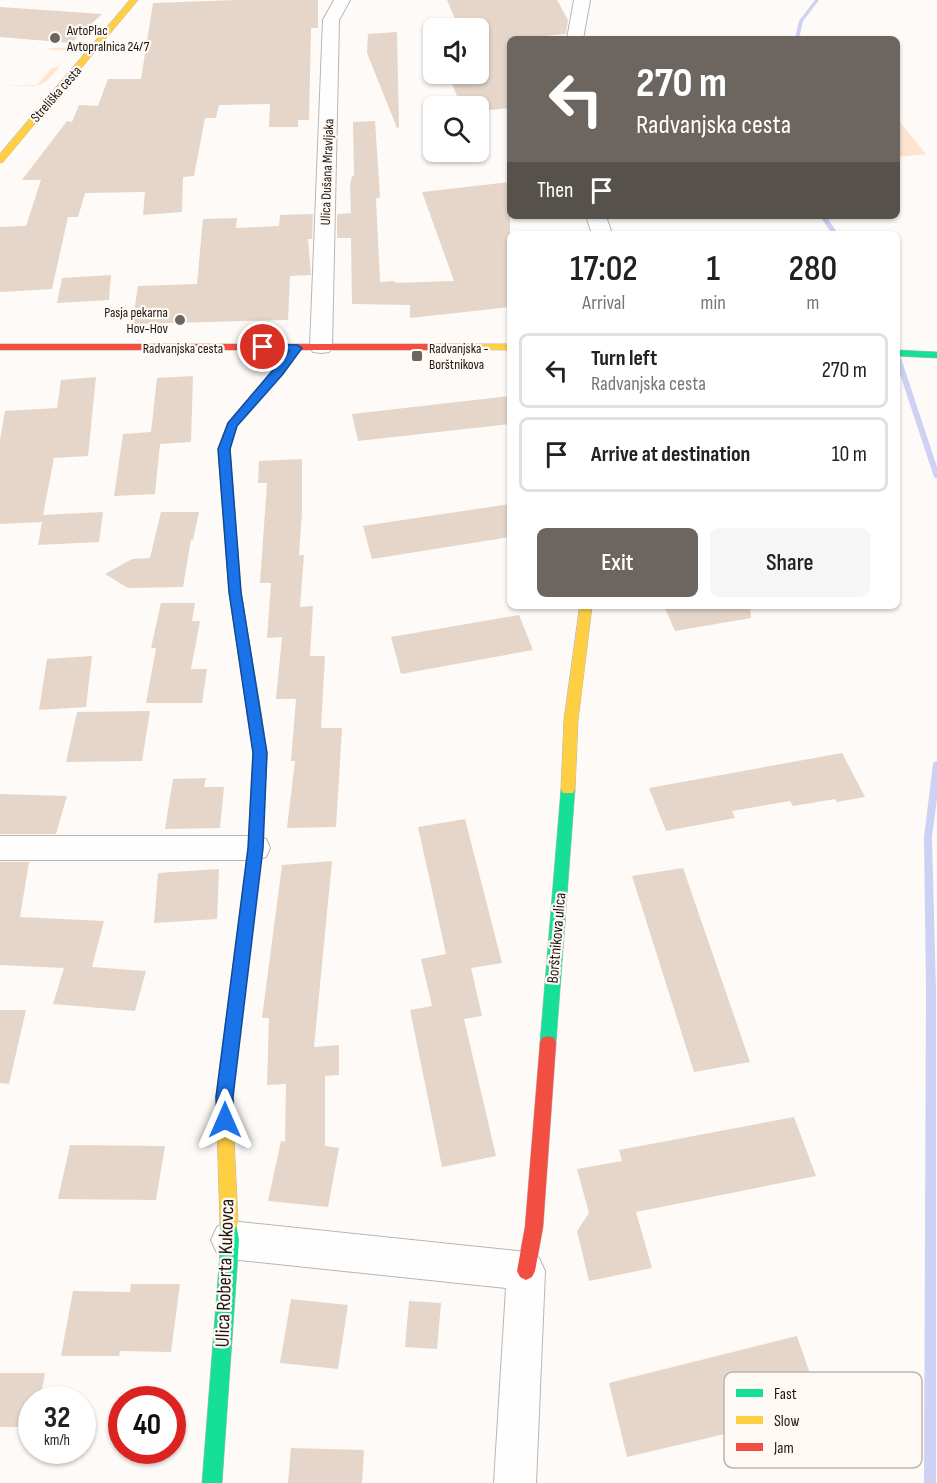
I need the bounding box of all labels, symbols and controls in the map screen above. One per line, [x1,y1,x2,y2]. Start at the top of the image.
map controls [423,18,489,162]
button: sound [423,18,489,84]
place label: AvtoPlac Avtopralnica 24/7 [66,22,150,55]
marker: AvtoPlac Avtopralnica 24/7 [48,31,62,45]
text: 270 m [636,58,727,109]
icon: left [537,60,615,138]
street label: Streliška cesta [27,62,85,126]
button: search [423,96,489,162]
text: Radvanjska cesta [636,109,791,141]
street label: Ulica Dušana Mravljaka [317,118,337,226]
icon: arrive [585,174,618,207]
text: Then [537,177,573,204]
text: 17:02 [570,248,638,291]
text: 1 [706,248,720,291]
text: 280 [789,248,837,291]
text: Arrival [582,291,625,315]
text: min [701,291,726,315]
text: m [806,291,819,315]
place label: Pasja pekarna Hov-Hov [104,304,169,337]
marker: Pasja pekarna Hov-Hov [173,313,187,327]
pin [237,321,288,372]
icon: arrive [246,330,279,363]
street label: Radvanjska cesta [143,340,223,357]
place label: Radvanjska - Borštnikova [429,340,489,373]
text: Turn left [591,345,657,372]
marker: Radvanjska - Borštnikova [410,349,424,363]
icon: left [540,354,573,387]
text: 270 m [822,357,867,384]
text: Radvanjska cesta [591,372,706,396]
icon: arrive [540,438,573,471]
text: Arrive at destination [591,441,750,468]
text: 10 m [832,441,867,468]
button: Exit [537,528,698,597]
button: Share [710,528,870,597]
street label: Borštnikova ulica [544,892,570,984]
position arrow [193,1088,257,1152]
street label: Ulica Roberta Kukovca [210,1198,240,1348]
legend [724,1372,922,1468]
text: Fast [774,1385,797,1404]
speed limit sign: 40 [108,1386,186,1464]
text: 32 [44,1400,70,1436]
text: Slow [774,1412,799,1431]
text: km/h [44,1431,70,1450]
text: Jam [773,1439,794,1458]

